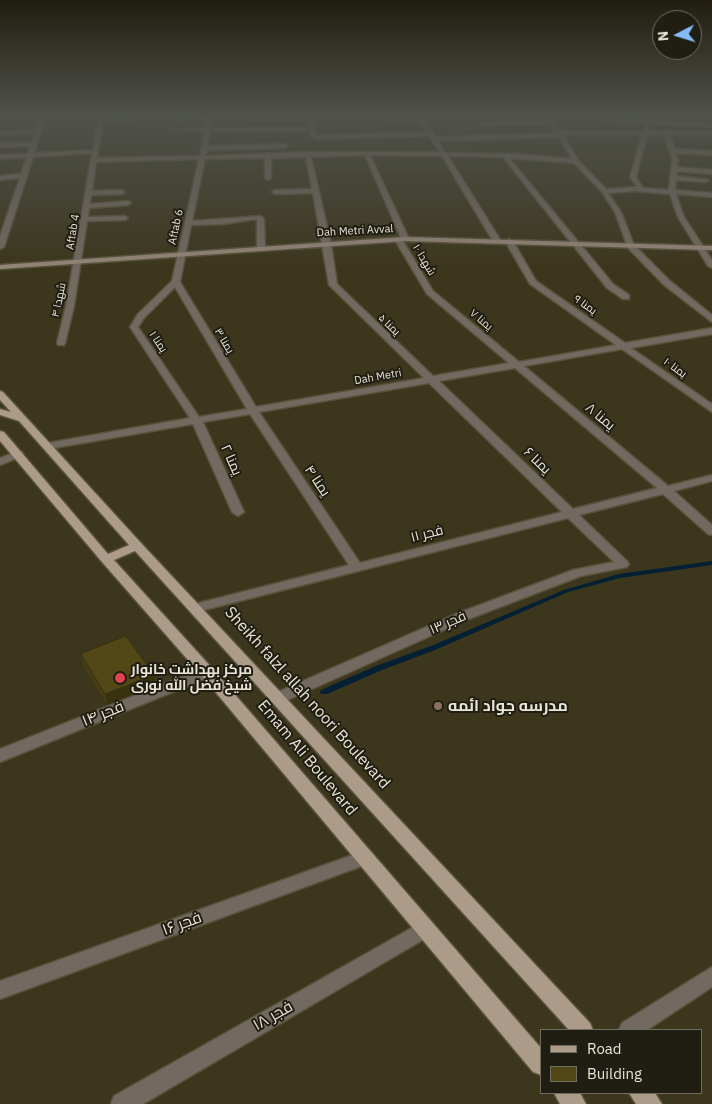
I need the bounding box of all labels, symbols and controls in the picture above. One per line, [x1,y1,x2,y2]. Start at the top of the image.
north arrow [652,10,702,60]
text: N [654,30,672,42]
street label: Aftab 6 [166,208,186,246]
street label: Aftab 4 [64,213,82,251]
street label: Dah Metri Avval [316,222,394,240]
street label: شهدا ۱۰ [410,242,438,278]
street label: شهدا ۴ [49,281,69,319]
street label: یمنا ۹ [571,292,599,318]
street label: یمنا ۷ [467,306,495,334]
street label: یمنا ۵ [375,311,403,339]
street label: یمنا ۳ [211,326,237,356]
street label: یمنا ۱ [146,329,170,355]
street label: یمنا ۱۰ [661,355,689,381]
street label: Dah Metri [353,366,403,388]
street label: یمنا ۸ [582,400,618,434]
street label: یمنا ۲ [217,442,245,478]
street label: یمنا ۶ [520,444,554,478]
street label: یمنا ۴ [301,462,333,500]
street label: فجر ۱۱ [409,522,445,546]
street label: Sheikh falzl allah noori Boulevard [220,603,394,793]
street label: فجر ۱۳ [427,608,469,638]
place label: مرکز بهداشت خانوار شیخ فضل الله نوری [131,662,252,694]
marker: مرکز بهداشت خانوار شیخ فضل الله نوری [113,671,127,685]
street label: Emam Ali Boulevard [253,696,361,820]
place label: مدرسه جواد ائمه [448,696,568,716]
street label: فجر ۱۴ [79,697,127,731]
marker: مدرسه جواد ائمه [432,700,444,712]
street label: فجر ۱۶ [160,908,204,940]
street label: فجر ۱۸ [250,997,296,1035]
legend [540,1029,702,1094]
text: Road [587,1039,622,1058]
text: Building [587,1064,642,1083]

